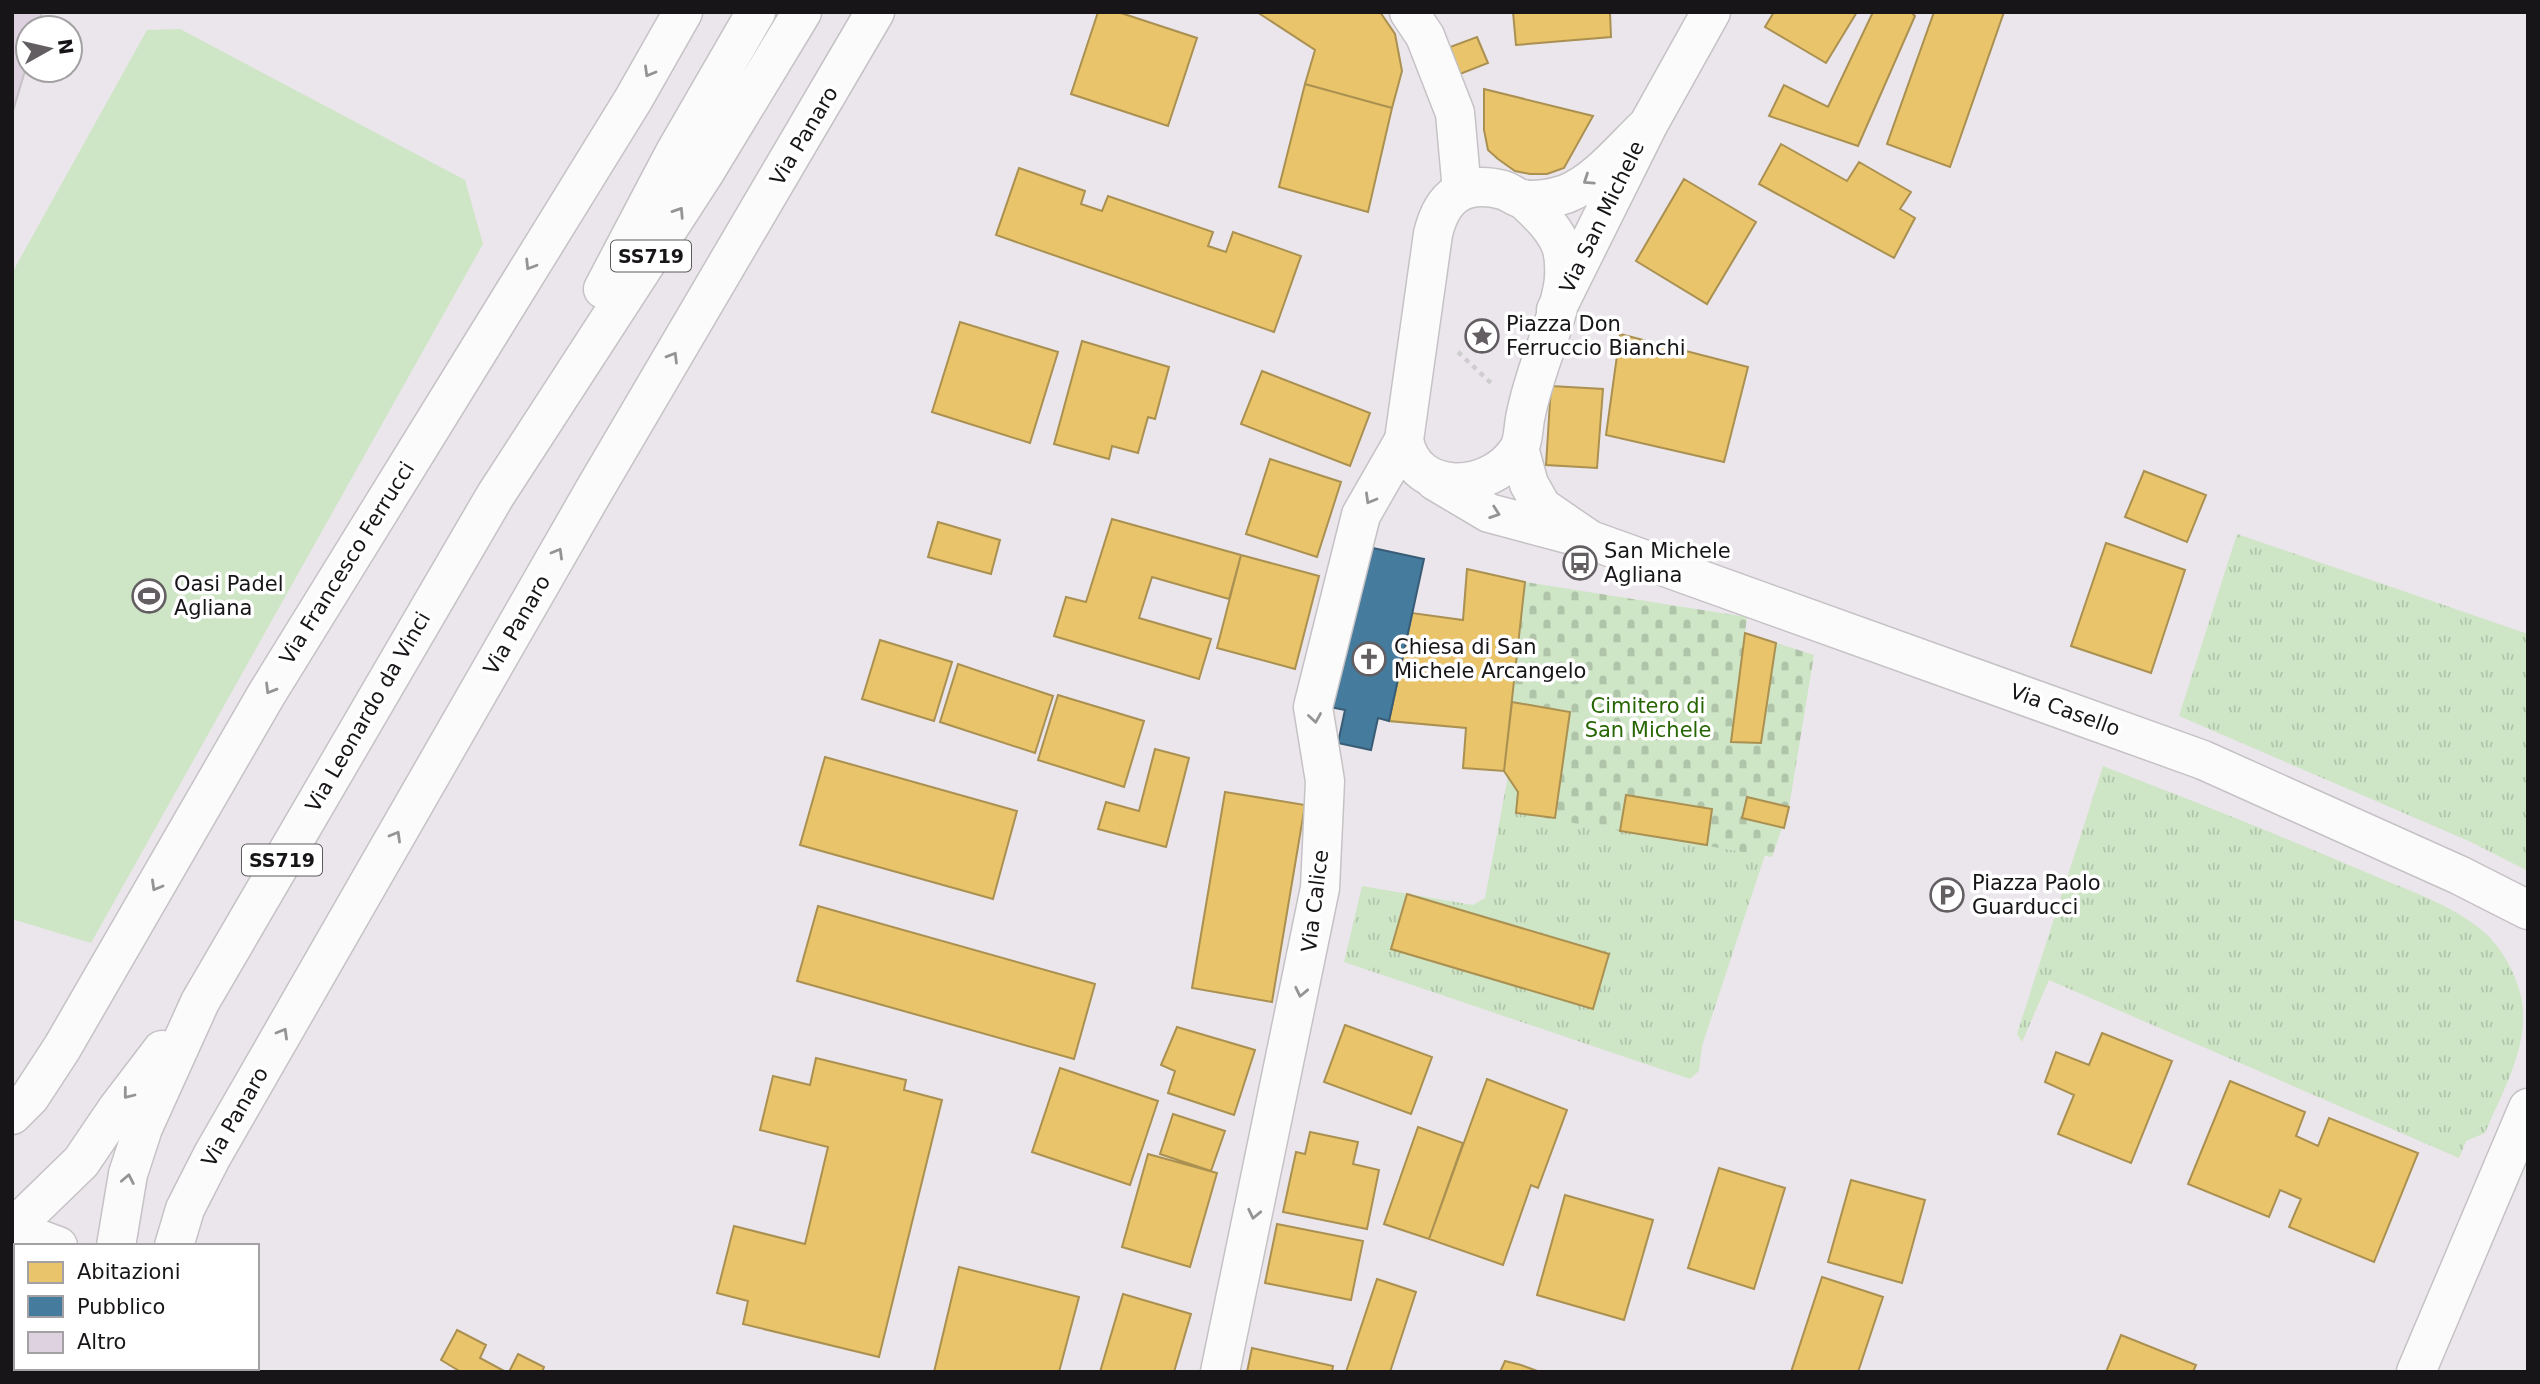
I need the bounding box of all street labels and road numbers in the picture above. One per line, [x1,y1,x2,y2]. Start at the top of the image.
street label: Via Panaro [765,82,843,190]
street label: Via San Michele [1555,137,1649,297]
road number: SS719 [611,240,691,272]
street label: Via Francesco Ferrucci [275,457,419,669]
street label: Via Panaro [479,571,555,679]
street label: Via Leonardo da Vinci [301,608,435,816]
street label: Via Casello [2007,679,2123,741]
road number: SS719 [242,845,322,876]
street label: Via Calice [1297,848,1333,954]
street label: Via Panaro [197,1063,273,1171]

